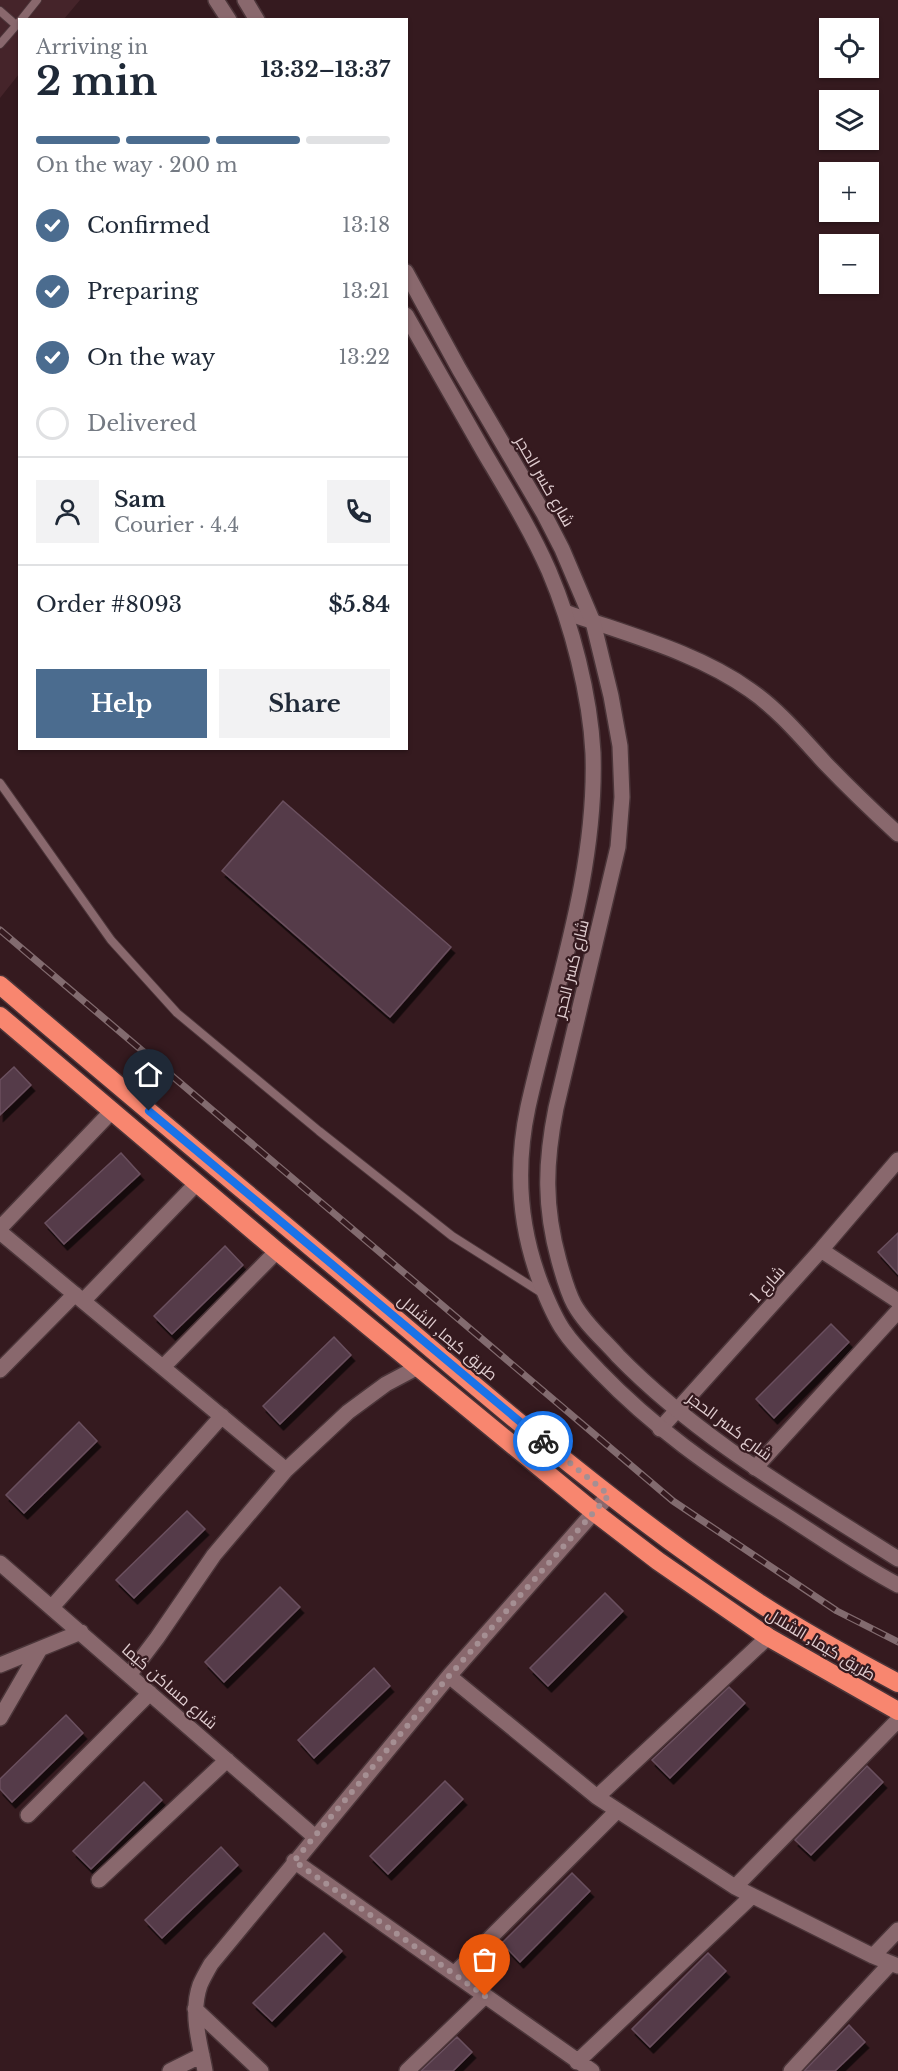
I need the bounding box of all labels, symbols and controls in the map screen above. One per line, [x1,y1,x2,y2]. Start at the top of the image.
map controls [819,18,879,294]
button: locate [819,18,879,78]
text: Arriving in [36,35,148,59]
text: 13:32–13:37 [261,56,390,83]
text: 2 min [36,57,157,106]
button: layers [819,90,879,150]
text: On the way · 200 m [36,153,237,177]
button: + [819,162,879,222]
icon: check [36,209,69,242]
text: Confirmed [87,212,210,239]
text: 13:18 [342,213,390,237]
button: − [819,234,879,294]
icon: check [36,275,69,308]
text: Preparing [87,278,198,305]
text: 13:21 [342,279,390,303]
icon: check [36,341,69,374]
text: On the way [87,344,215,371]
text: 13:22 [338,345,390,369]
text: Delivered [87,410,197,437]
street label: شارع كسر الحجر [509,431,579,531]
button: person [36,480,99,543]
button: phone [327,480,390,543]
text: Sam [114,486,166,513]
text: Courier · 4.4 [114,513,239,537]
text: Order #8093 [36,591,182,618]
text: $5.84 [328,591,390,618]
button: Help [36,669,207,738]
button: Share [219,669,390,738]
street label: شارع كسر الحجر [549,917,595,1022]
pin [123,1049,174,1111]
icon: home [132,1058,165,1091]
street label: شارع 1 [745,1261,790,1308]
street label: طريق كيما, الشلال [393,1289,502,1385]
street label: شارع كسر الحجر [682,1387,776,1466]
courier [513,1411,573,1471]
icon: bike [527,1425,560,1458]
street label: طريق كيما, الشلال [762,1603,879,1685]
street label: شارع مساكن كيما [117,1639,222,1735]
pin [459,1934,510,1996]
icon: bag [468,1943,501,1976]

